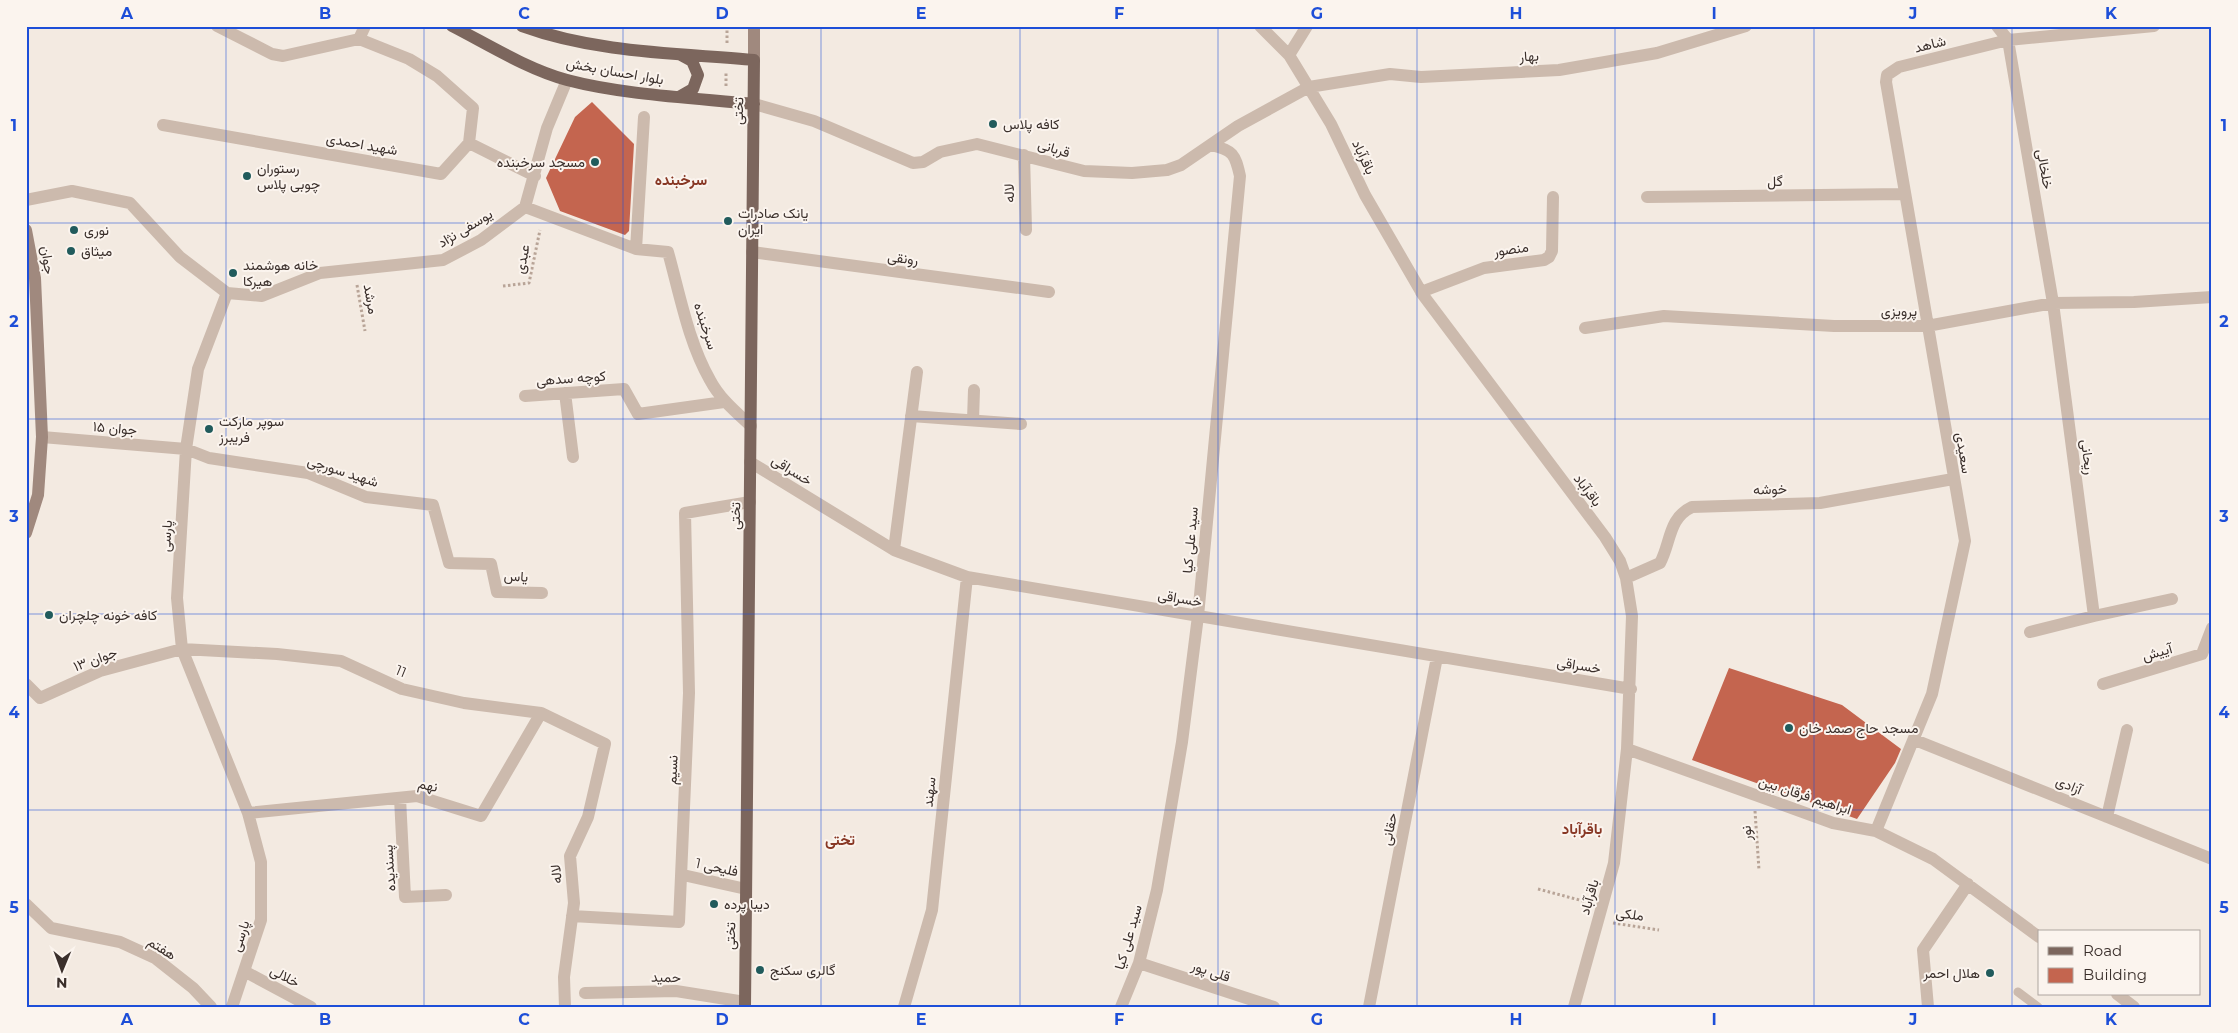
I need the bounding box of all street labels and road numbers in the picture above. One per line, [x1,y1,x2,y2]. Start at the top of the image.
street label: شاهد [1912,31,1948,57]
street label: بهار [1518,47,1539,66]
street label: بلوار احسان بخش [565,54,665,88]
street label: تختی [729,97,747,125]
street label: شهید احمدی [325,129,399,159]
street label: قربانی [1036,135,1072,161]
street label: باقرآباد [1348,137,1380,177]
street label: خلخالی [2033,148,2057,190]
street label: گل [1767,172,1783,190]
street label: لاله [1000,183,1018,203]
street label: یوسفی نژاد [434,205,496,251]
street label: منصور [1491,238,1530,261]
street label: عبدی [510,243,534,275]
street label: جوان [37,245,59,275]
street label: رونقی [887,247,920,269]
street label: مرشد [360,283,382,315]
street label: سرخبنده [690,300,722,352]
street label: پرویزی [1881,302,1917,321]
street label: کوچه سدهی [535,367,607,390]
street label: جوان ۱۵ [92,417,138,439]
street label: سعیدی [1952,431,1976,475]
street label: ریحانی [2077,438,2099,476]
street label: شهید سورچی [305,451,381,492]
street label: خسراقی [768,451,816,489]
street label: باقرآباد [1570,470,1606,510]
street label: خوشه [1753,479,1787,499]
street label: تختی [726,502,744,530]
street label: سید علی کیا [1178,506,1202,574]
street label: پارسی [156,519,177,553]
street label: یاس [503,566,529,586]
street label: خسراقی [1157,585,1203,611]
street label: آییش [2140,639,2176,665]
street label: جوان ۱۳ [71,643,119,675]
street label: خسراقی [1556,653,1602,677]
street label: 11 [393,661,409,681]
street label: نسیم [662,755,682,785]
street label: ابراهیم فرقان بین [1756,772,1854,818]
street label: آزادی [2053,772,2086,799]
street label: نهم [416,774,440,796]
street label: سهند [918,776,940,808]
street label: حقانی [1377,811,1401,847]
street label: نور [1736,825,1756,842]
street label: پسندیده [378,844,401,892]
street label: فلیحی 1 [694,854,740,880]
street label: لاله [546,864,566,884]
street label: باقرآباد [1575,877,1603,917]
street label: سید علی کیا [1110,902,1146,972]
street label: ملکی [1615,903,1645,925]
street label: پارسی [227,918,254,954]
street label: تختی [721,922,739,950]
street label: هفتم [144,932,180,964]
street label: قلی پور [1188,956,1233,987]
street label: خلالی [267,961,303,991]
street label: حمید [651,968,681,986]

